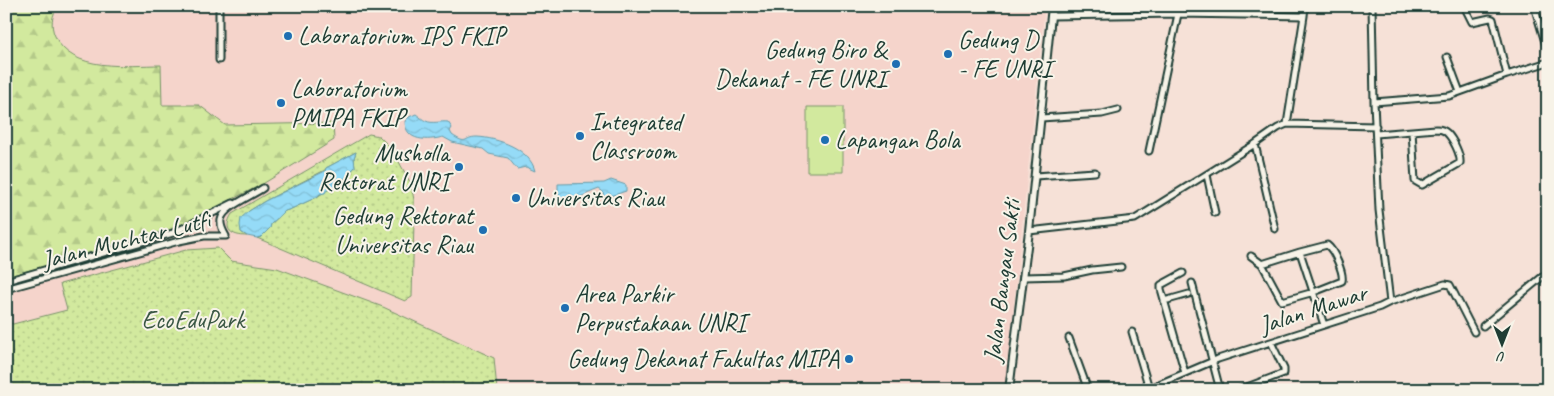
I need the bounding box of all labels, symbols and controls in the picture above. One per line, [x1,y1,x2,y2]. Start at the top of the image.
place label: Laboratorium IPS FKIP [298,20,508,52]
place label: Gedung D - FE UNRI [958,24,1056,85]
marker: Laboratorium IPS FKIP [282,30,294,42]
place label: Gedung Biro & Dekanat - FE UNRI [715,34,891,95]
marker: Gedung D - FE UNRI [942,48,954,60]
marker: Gedung Biro & Dekanat - FE UNRI [890,58,902,70]
place label: Laboratorium PMIPA FKIP [291,73,409,134]
marker: Laboratorium PMIPA FKIP [275,97,287,109]
place label: Integrated Classroom [590,106,685,167]
place label: Lapangan Bola [835,124,962,156]
marker: Integrated Classroom [574,130,586,142]
marker: Lapangan Bola [819,134,831,146]
place label: Musholla Rektorat UNRI [318,137,454,198]
marker: Musholla Rektorat UNRI [453,161,465,173]
place label: Universitas Riau [526,182,666,214]
marker: Universitas Riau [510,192,522,204]
street label: Jalan Bangau Sakti [976,194,1028,365]
place label: Gedung Rektorat Universitas Riau [333,200,476,261]
street label: Jalan Muchtar Lutfi [38,203,216,277]
marker: Gedung Rektorat Universitas Riau [477,224,489,236]
street label: Jalan Mawar [1254,276,1374,342]
place label: Area Parkir Perpustakaan UNRI [575,278,751,339]
marker: Area Parkir Perpustakaan UNRI [559,302,571,314]
park label: EcoEduPark [142,304,246,336]
north arrow [1476,318,1526,368]
place label: Gedung Dekanat Fakultas MIPA [567,343,839,375]
text: U [1495,348,1505,365]
marker: Gedung Dekanat Fakultas MIPA [843,353,855,365]

